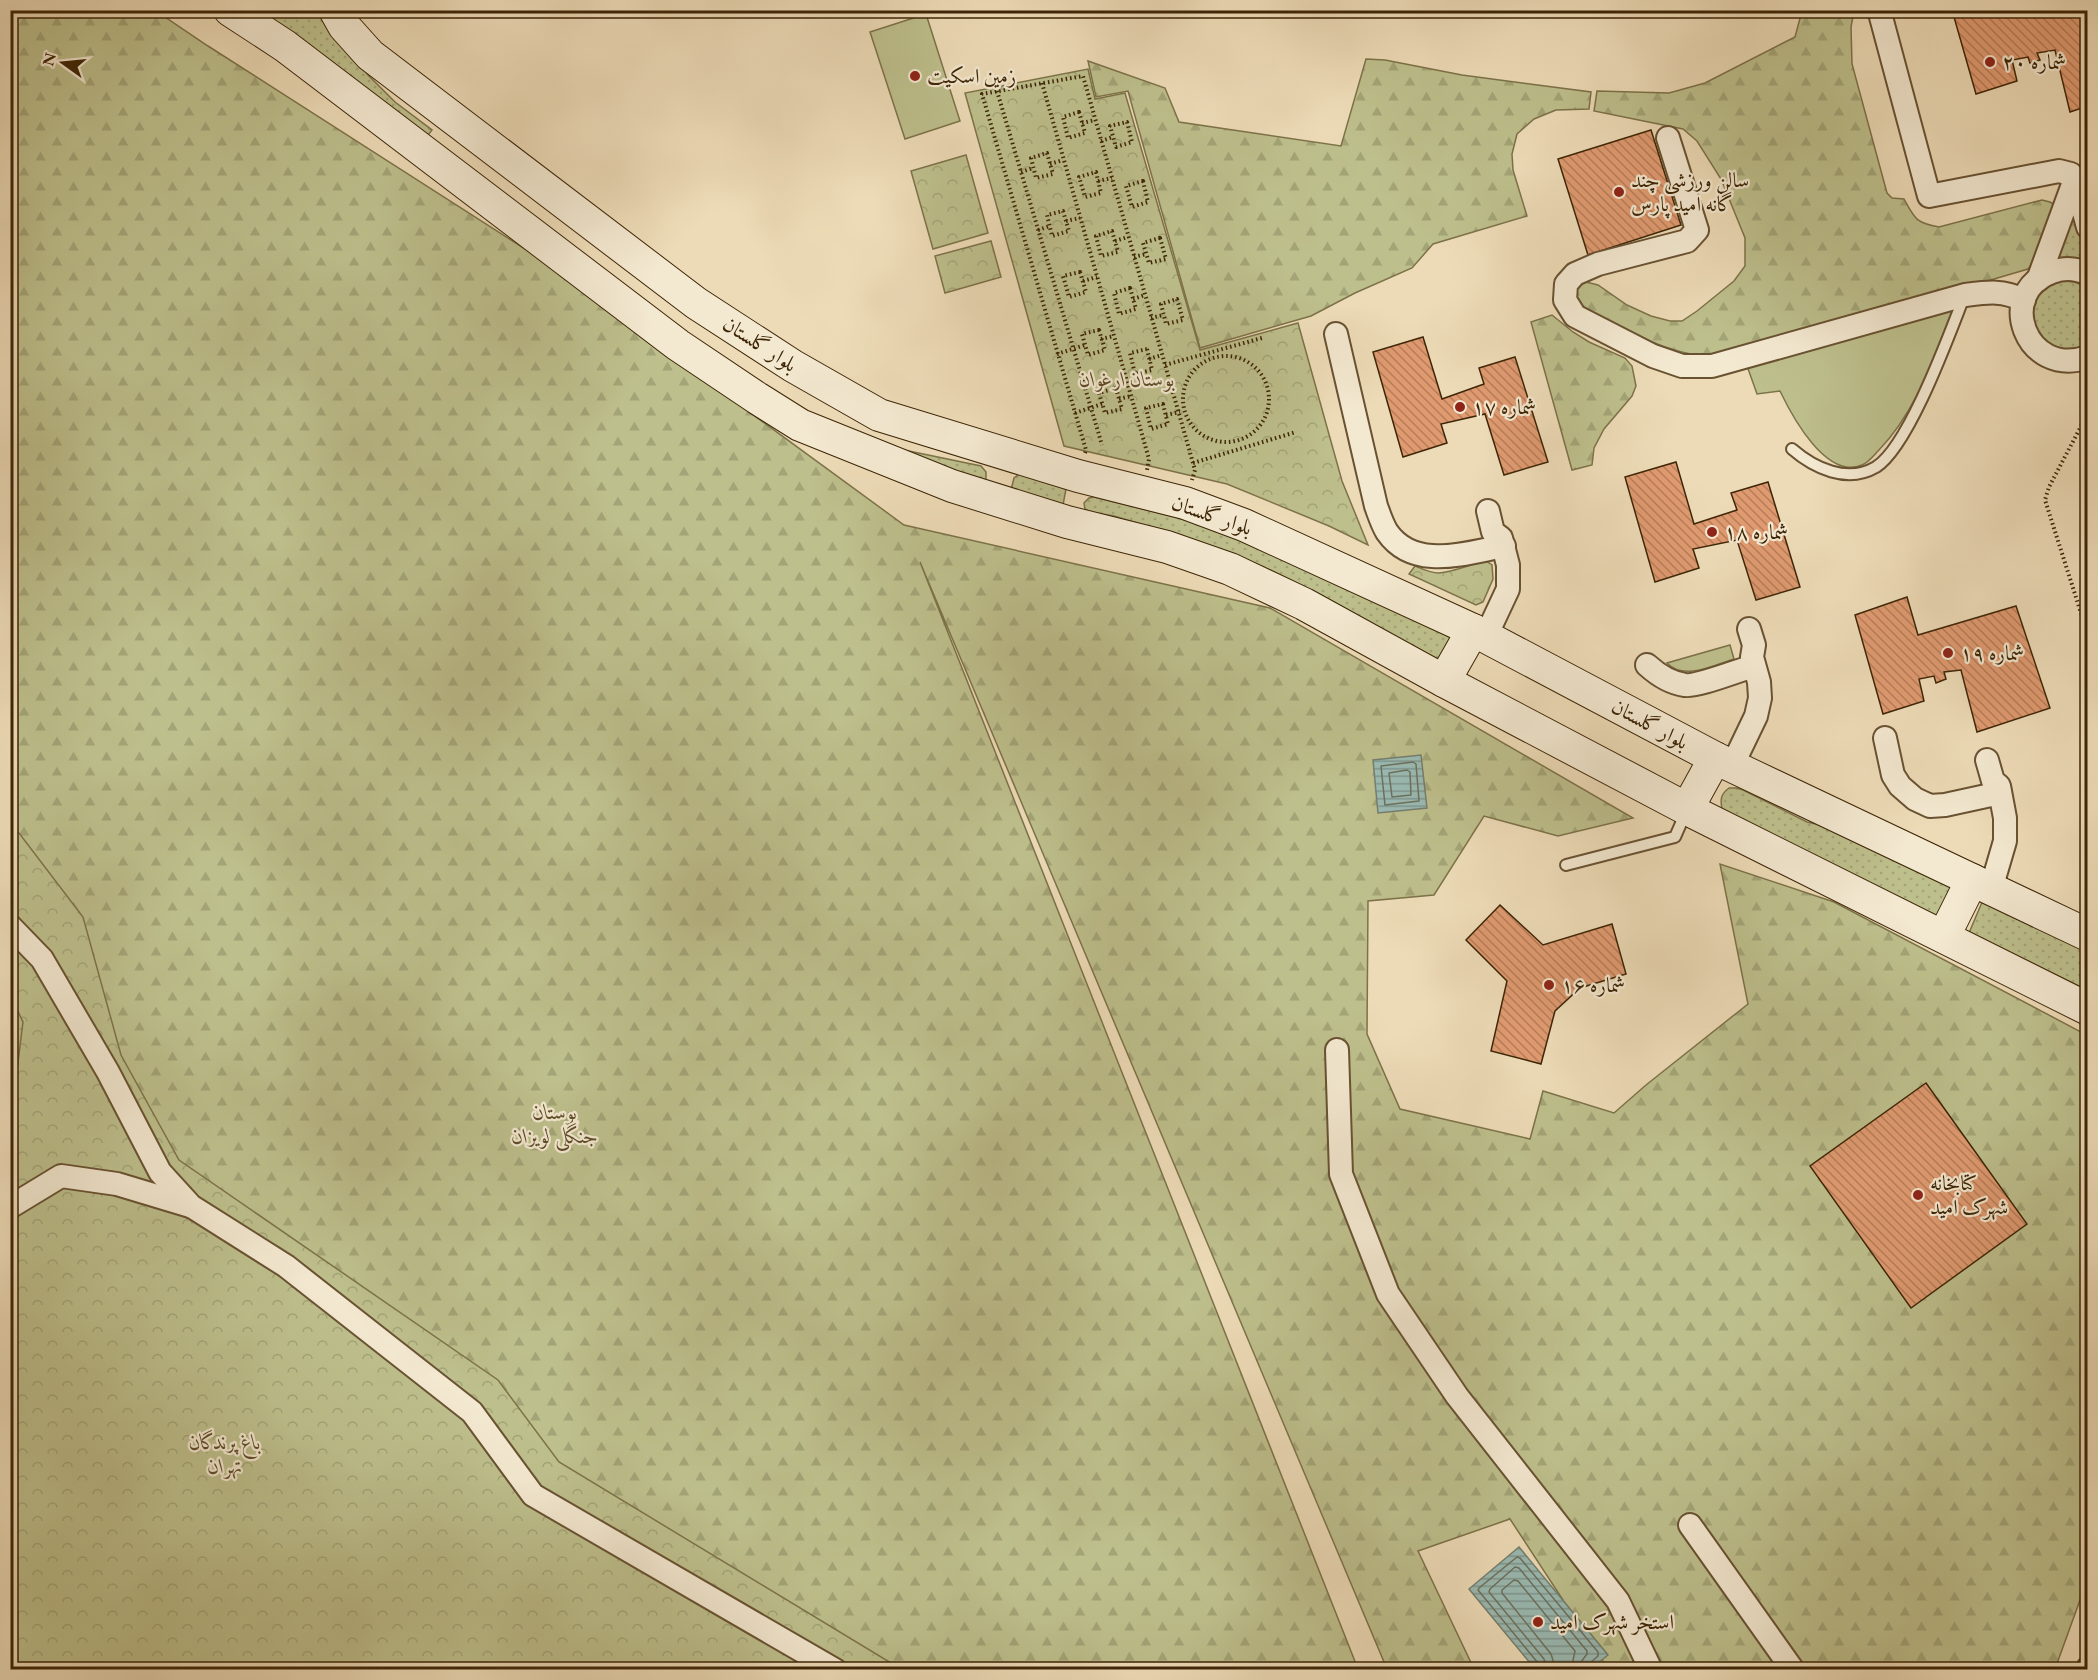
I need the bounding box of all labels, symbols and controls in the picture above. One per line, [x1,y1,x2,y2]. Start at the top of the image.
north arrow [33,33,93,93]
place label: شماره ۲۰ [2002,48,2066,75]
text: N [37,50,61,68]
marker: شماره ۲۰ [1983,55,1997,69]
place label: زمین اسکیت [927,62,1016,89]
marker: زمین اسکیت [908,69,922,83]
place label: سالن ورزشی چند گانه امید پارس [1631,166,1749,219]
marker: سالن ورزشی چند گانه امید پارس [1612,185,1626,199]
street label: بلوار گلستان [718,310,803,378]
park label: بوستان ارغوان [1079,365,1175,392]
place label: شماره ۱۷ [1472,393,1536,420]
marker: شماره ۱۷ [1453,400,1467,414]
street label: بلوار گلستان [1168,488,1256,541]
place label: شماره ۱۸ [1724,518,1788,545]
marker: شماره ۱۸ [1705,525,1719,539]
place label: شماره ۱۹ [1960,639,2024,666]
marker: شماره ۱۹ [1941,646,1955,660]
street label: بلوار گلستان [1607,692,1693,755]
place label: شماره ۱۶ [1561,971,1625,998]
marker: شماره ۱۶ [1542,978,1556,992]
park label: بوستان جنگلی لویزان [511,1098,599,1152]
place label: کتابخانه شهرک امید [1930,1169,2008,1221]
marker: کتابخانه شهرک امید [1911,1188,1925,1202]
park label: باغ پرندگان تهران [189,1428,261,1480]
place label: استخر شهرک امید [1550,1608,1674,1636]
marker: استخر شهرک امید [1531,1615,1545,1629]

